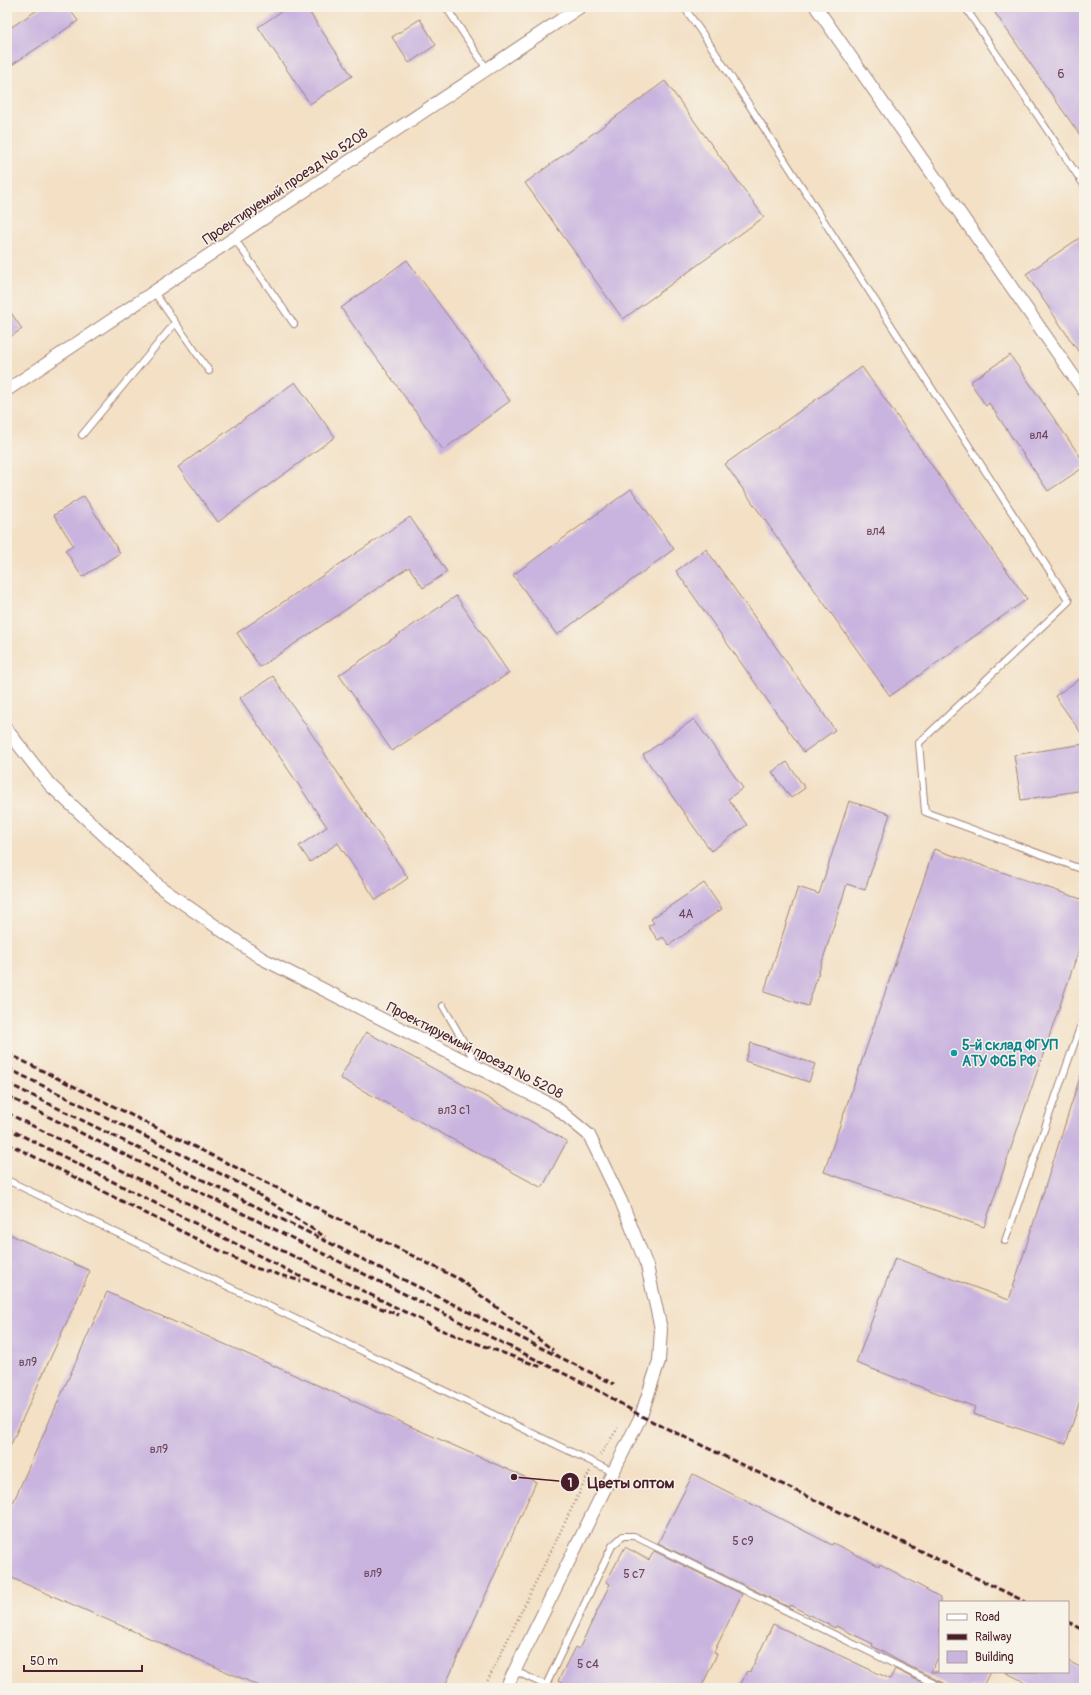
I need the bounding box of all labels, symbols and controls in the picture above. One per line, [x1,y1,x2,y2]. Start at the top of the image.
house number: 6 [1058,67,1065,82]
street label: Проектируемый проезд № 5208 [199,125,371,248]
house number: вл4 [1029,428,1049,443]
house number: вл4 [866,524,886,539]
house number: 4А [679,907,694,922]
street label: Проектируемый проезд № 5208 [384,998,566,1102]
place label: 5-й склад ФГУП АТУ ФСБ РФ [962,1037,1058,1070]
marker: 5-й склад ФГУП АТУ ФСБ РФ [949,1048,959,1058]
house number: вл3 с1 [438,1103,470,1118]
house number: вл9 [19,1355,37,1370]
house number: вл9 [150,1442,168,1457]
callout: Цветы оптом [560,1469,683,1496]
text: Цветы оптом [588,1474,675,1493]
text: 1 [568,1476,572,1491]
house number: 5 с9 [732,1534,754,1549]
house number: вл9 [364,1566,382,1581]
house number: 5 с7 [623,1567,645,1582]
legend [939,1601,1069,1673]
text: Road [975,1610,1000,1625]
text: Railway [975,1630,1011,1645]
scale bar [24,1647,142,1673]
text: Building [975,1650,1014,1665]
text: 50 m [30,1654,58,1669]
house number: 5 с4 [577,1657,599,1672]

